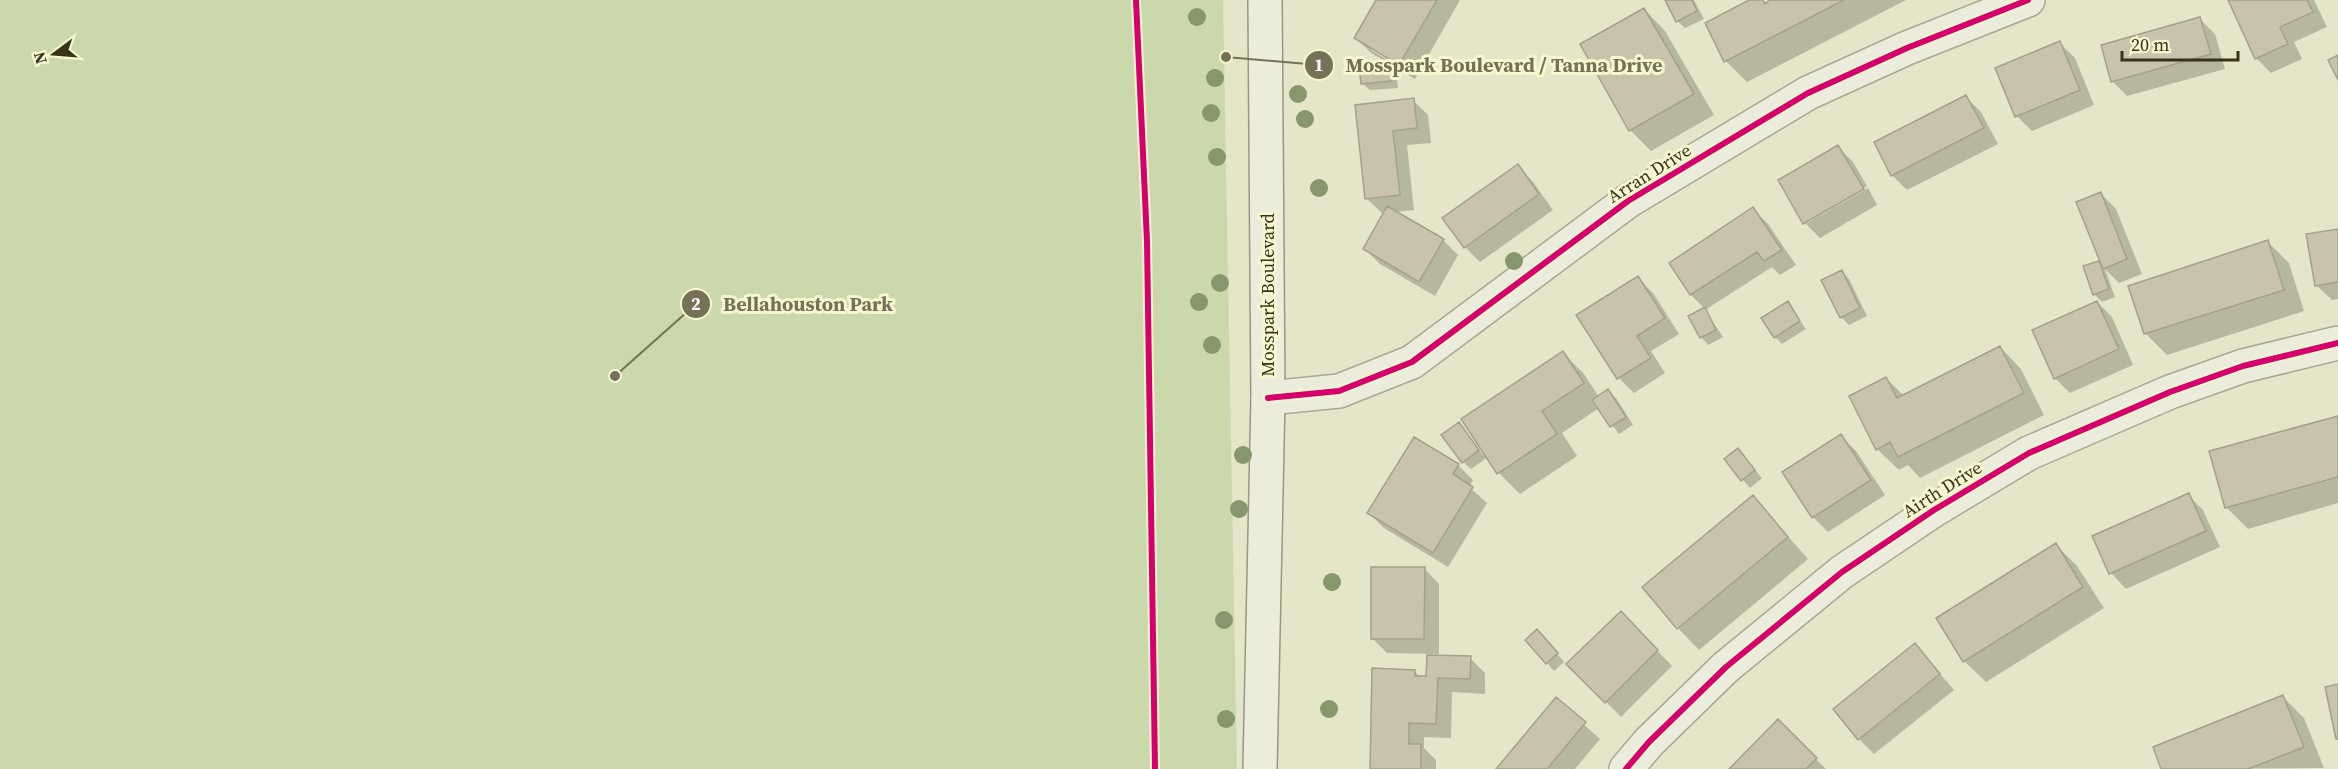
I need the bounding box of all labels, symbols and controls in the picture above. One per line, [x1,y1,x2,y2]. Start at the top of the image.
north arrow [24,24,84,84]
scale bar [2122,24,2238,62]
text: 20 m [2131,32,2169,57]
callout: Mosspark Boulevard / Tanna Drive [1304,46,1675,84]
text: N [27,49,52,67]
text: Mosspark Boulevard / Tanna Drive [1346,51,1662,79]
text: 1 [1314,52,1324,77]
street label: Arran Drive [1602,137,1696,209]
street label: Mosspark Boulevard [1255,213,1280,377]
callout: Bellahouston Park [681,285,905,323]
text: Bellahouston Park [723,290,893,318]
text: 2 [691,291,701,316]
street label: Airth Drive [1897,455,1987,523]

